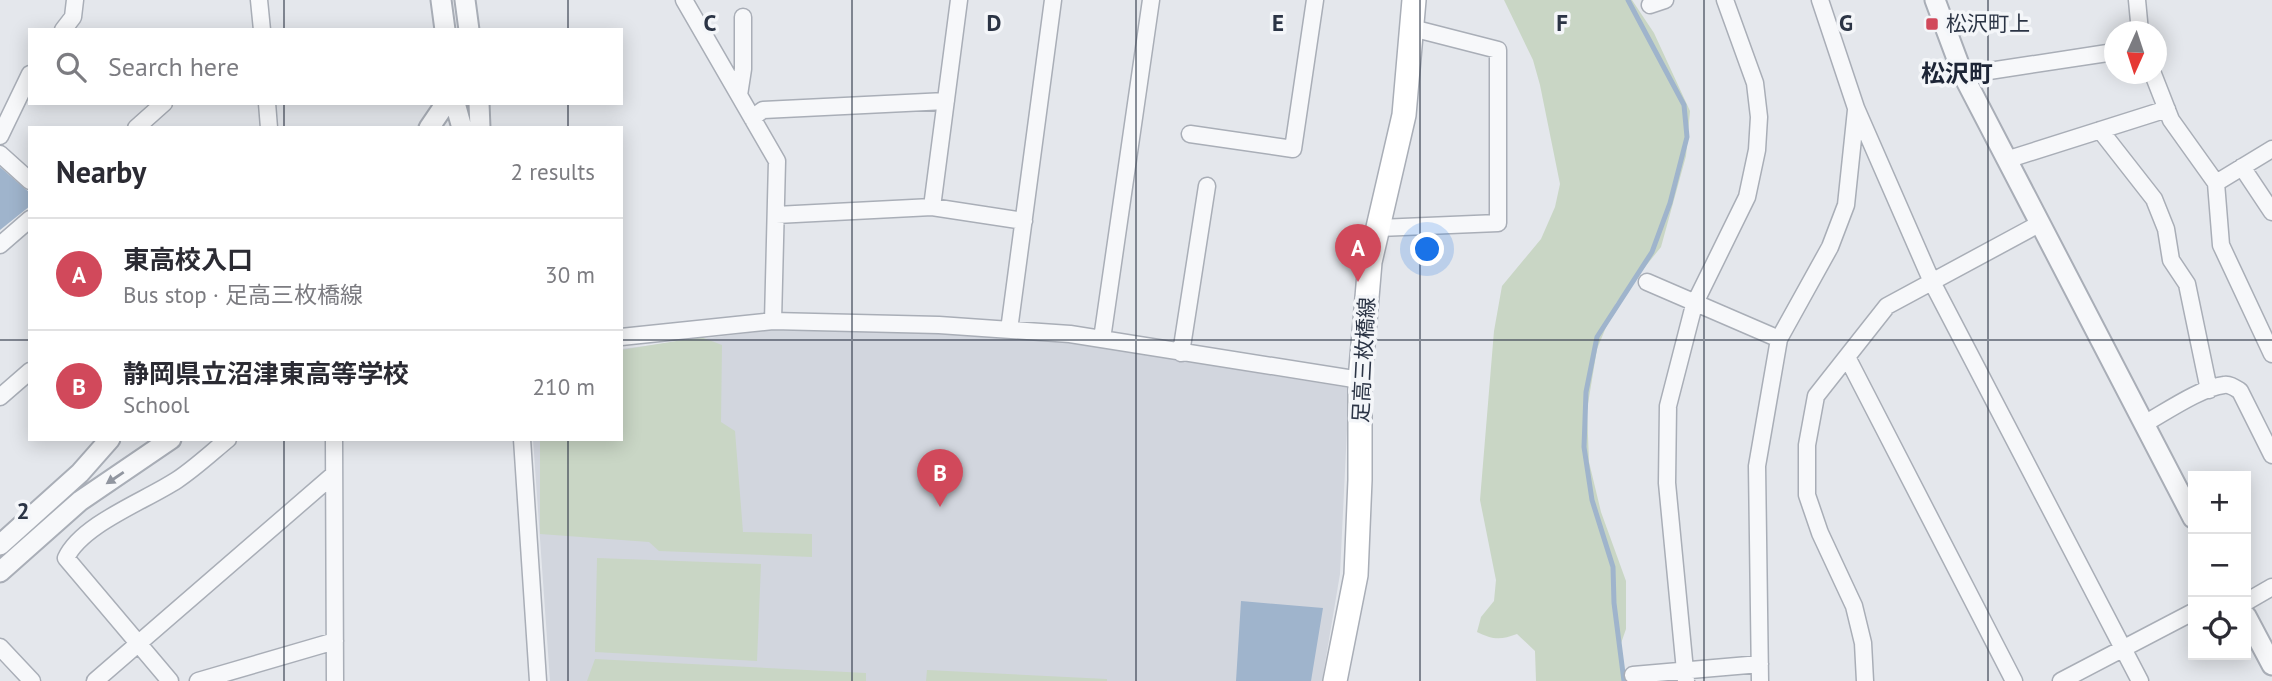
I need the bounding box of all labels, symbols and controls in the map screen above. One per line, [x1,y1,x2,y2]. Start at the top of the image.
text: C [704,8,717,37]
text: D [987,8,1001,37]
text: E [1272,8,1284,37]
text: F [1556,8,1568,37]
text: G [1839,8,1853,37]
place label: 松沢町上 [1946,10,2030,37]
marker: 松沢町上 [1924,16,1940,32]
north arrow [2104,21,2167,84]
search box [28,28,623,105]
icon: search [52,48,90,86]
text: Search here [108,50,239,83]
district label: 松沢町 [1921,58,1993,89]
text: Nearby [56,152,146,191]
text: 2 results [511,157,595,186]
pin: A [1335,224,1381,282]
your location [1410,232,1444,266]
text: 東高校入口 [123,243,253,276]
text: A [72,260,86,289]
text: 30 m [545,260,595,289]
text: Bus stop · 足高三枚橋線 [123,280,363,309]
street label: 足高三枚橋線 [1347,296,1380,424]
text: 静岡県立沼津東高等学校 [123,357,409,390]
text: B [72,372,86,401]
text: 210 m [533,372,595,401]
text: School [123,390,190,419]
pin: B [917,449,963,507]
one-way arrow [105,471,124,484]
map controls [2188,471,2251,660]
button: + [2188,471,2251,534]
text: 2 [16,496,30,525]
button: − [2188,534,2251,597]
button: locate [2188,597,2251,660]

